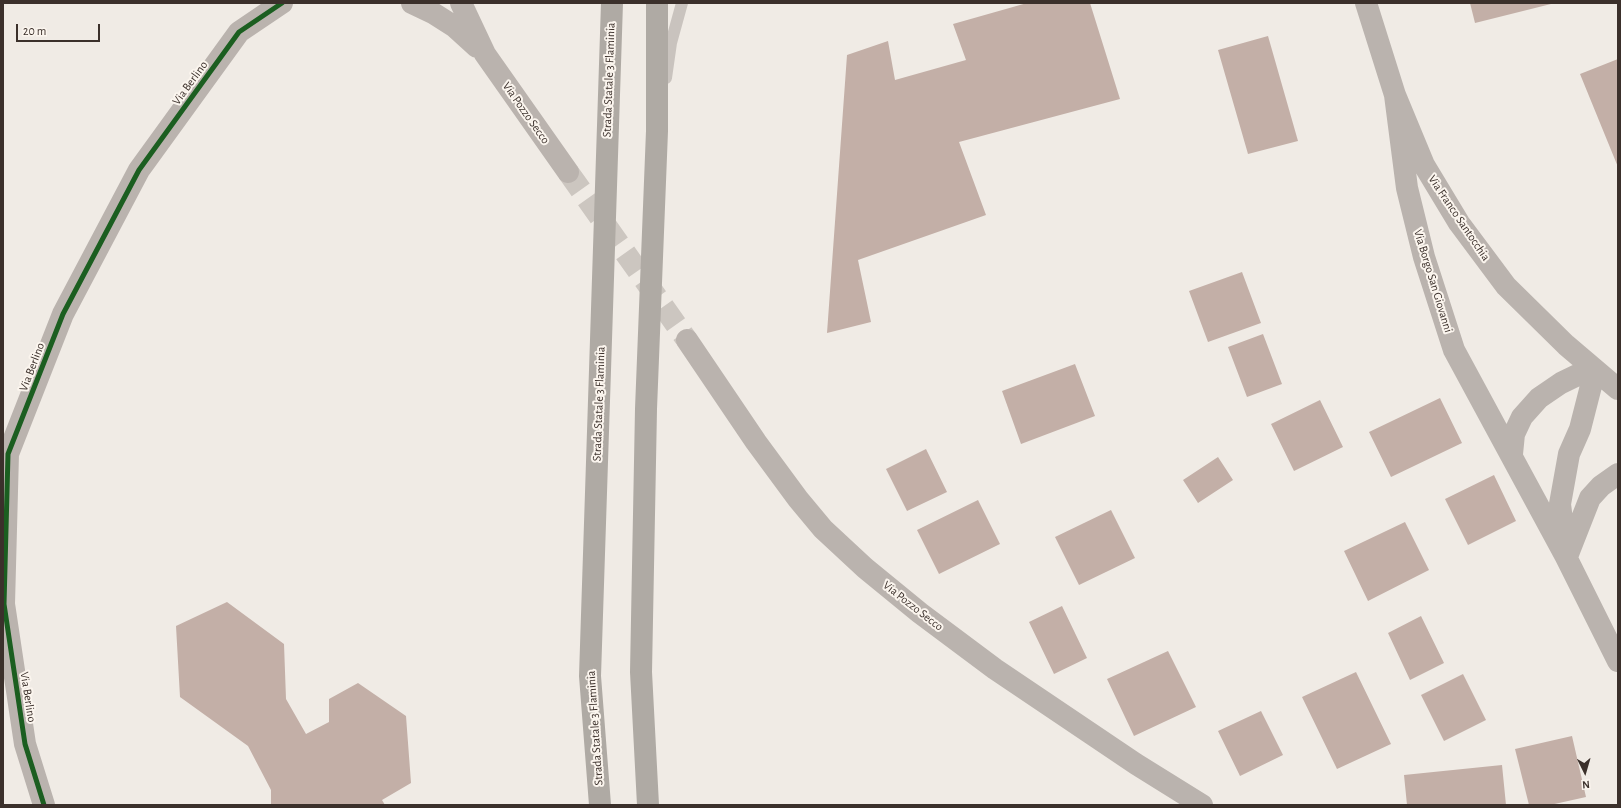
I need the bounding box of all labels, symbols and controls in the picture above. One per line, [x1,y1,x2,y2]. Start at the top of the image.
scale bar [18,16,102,42]
street label: Strada Statale 3 Flaminia [600,22,618,138]
text: 20 m [23,25,46,37]
street label: Via Berlino [169,58,211,108]
street label: Via Pozzo Secco [499,79,553,147]
street label: Via Franco Santocchia [1425,172,1493,264]
street label: Via Borgo San Giovanni [1410,228,1456,334]
street label: Via Berlino [16,341,48,393]
street label: Strada Statale 3 Flaminia [590,346,608,462]
street label: Via Pozzo Secco [880,578,946,634]
street label: Strada Statale 3 Flaminia [584,670,606,786]
street label: Via Berlino [17,671,39,723]
north arrow [1565,752,1605,792]
text: N [1582,779,1590,790]

